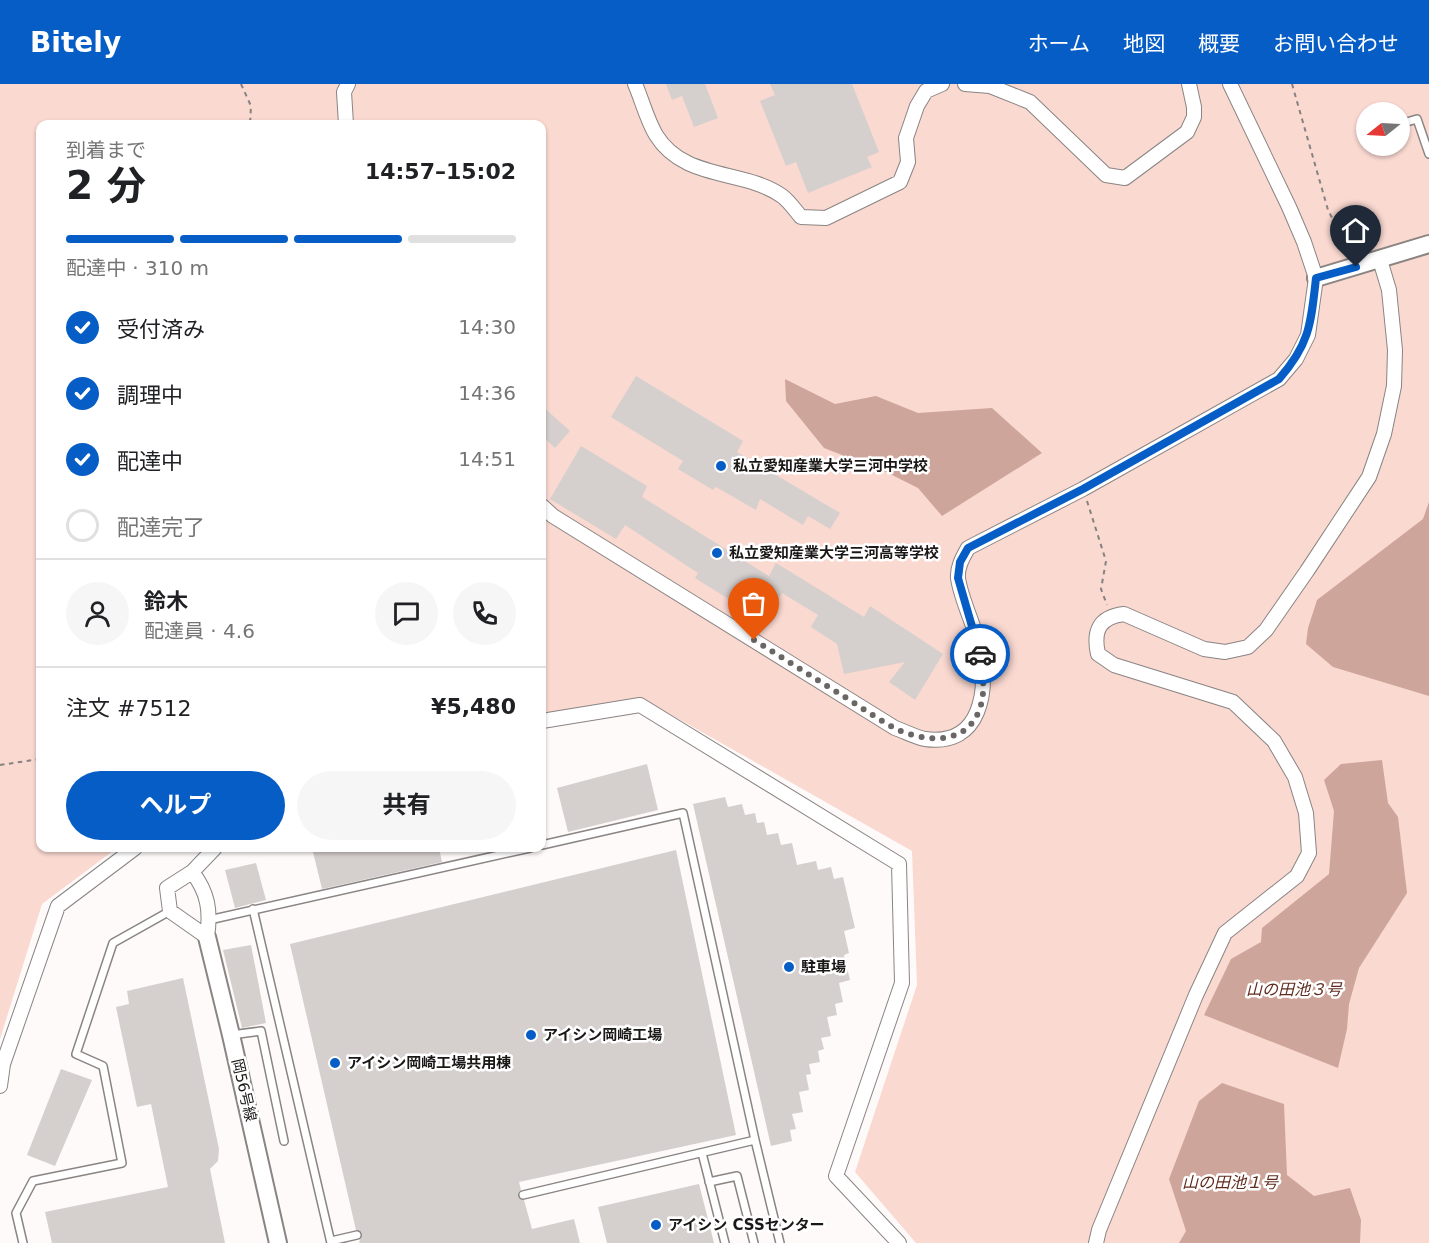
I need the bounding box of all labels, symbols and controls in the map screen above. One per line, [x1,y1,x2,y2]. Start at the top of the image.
text: Bitely [30,26,121,59]
text: ホーム [1028,32,1090,56]
text: 地図 [1123,32,1165,56]
text: 概要 [1198,32,1240,56]
text: お問い合わせ [1273,32,1399,56]
north arrow [1356,102,1410,156]
map controls [1356,102,1410,156]
text: 到着まで [66,138,146,162]
text: 14:57–15:02 [365,159,516,184]
text: 2 分 [66,163,146,208]
pin [1330,205,1381,267]
icon: home [1339,214,1372,247]
text: 配達中 · 310 m [66,256,209,280]
icon: check [66,311,99,344]
text: 14:30 [458,315,516,339]
text: 受付済み [117,317,205,342]
icon: check [66,377,99,410]
text: 14:36 [458,381,516,405]
text: 調理中 [117,383,183,408]
icon: check [66,443,99,476]
text: 14:51 [458,447,516,471]
text: 配達中 [117,449,183,474]
place label: 私立愛知産業大学三河中学校 [733,457,928,475]
marker: 私立愛知産業大学三河中学校 [714,459,728,473]
text: 配達完了 [117,515,205,540]
place label: 私立愛知産業大学三河高等学校 [729,544,939,562]
marker: 私立愛知産業大学三河高等学校 [710,546,724,560]
pin [728,578,779,640]
button: person [66,582,129,645]
button: chat [375,582,438,645]
button: phone [453,582,516,645]
icon: bag [737,587,770,620]
text: 鈴木 [144,589,188,614]
text: 配達員 · 4.6 [144,619,255,643]
courier [950,624,1010,684]
icon: car [964,638,997,671]
text: ¥5,480 [431,694,516,719]
text: 注文 #7512 [66,696,191,721]
button: ヘルプ [66,771,285,840]
button: 共有 [297,771,516,840]
place label: 駐車場 [801,958,846,976]
marker: 駐車場 [782,960,796,974]
water label: 山の田池３号 [1246,980,1343,999]
place label: アイシン岡崎工場 [543,1026,662,1044]
marker: アイシン岡崎工場 [524,1028,538,1042]
place label: アイシン岡崎工場共用棟 [347,1054,511,1072]
marker: アイシン岡崎工場共用棟 [328,1056,342,1070]
street label: 岡56号線 [228,1057,260,1123]
water label: 山の田池１号 [1182,1173,1279,1192]
place label: アイシン CSSセンター [668,1216,825,1234]
marker: アイシン CSSセンター [649,1218,663,1232]

